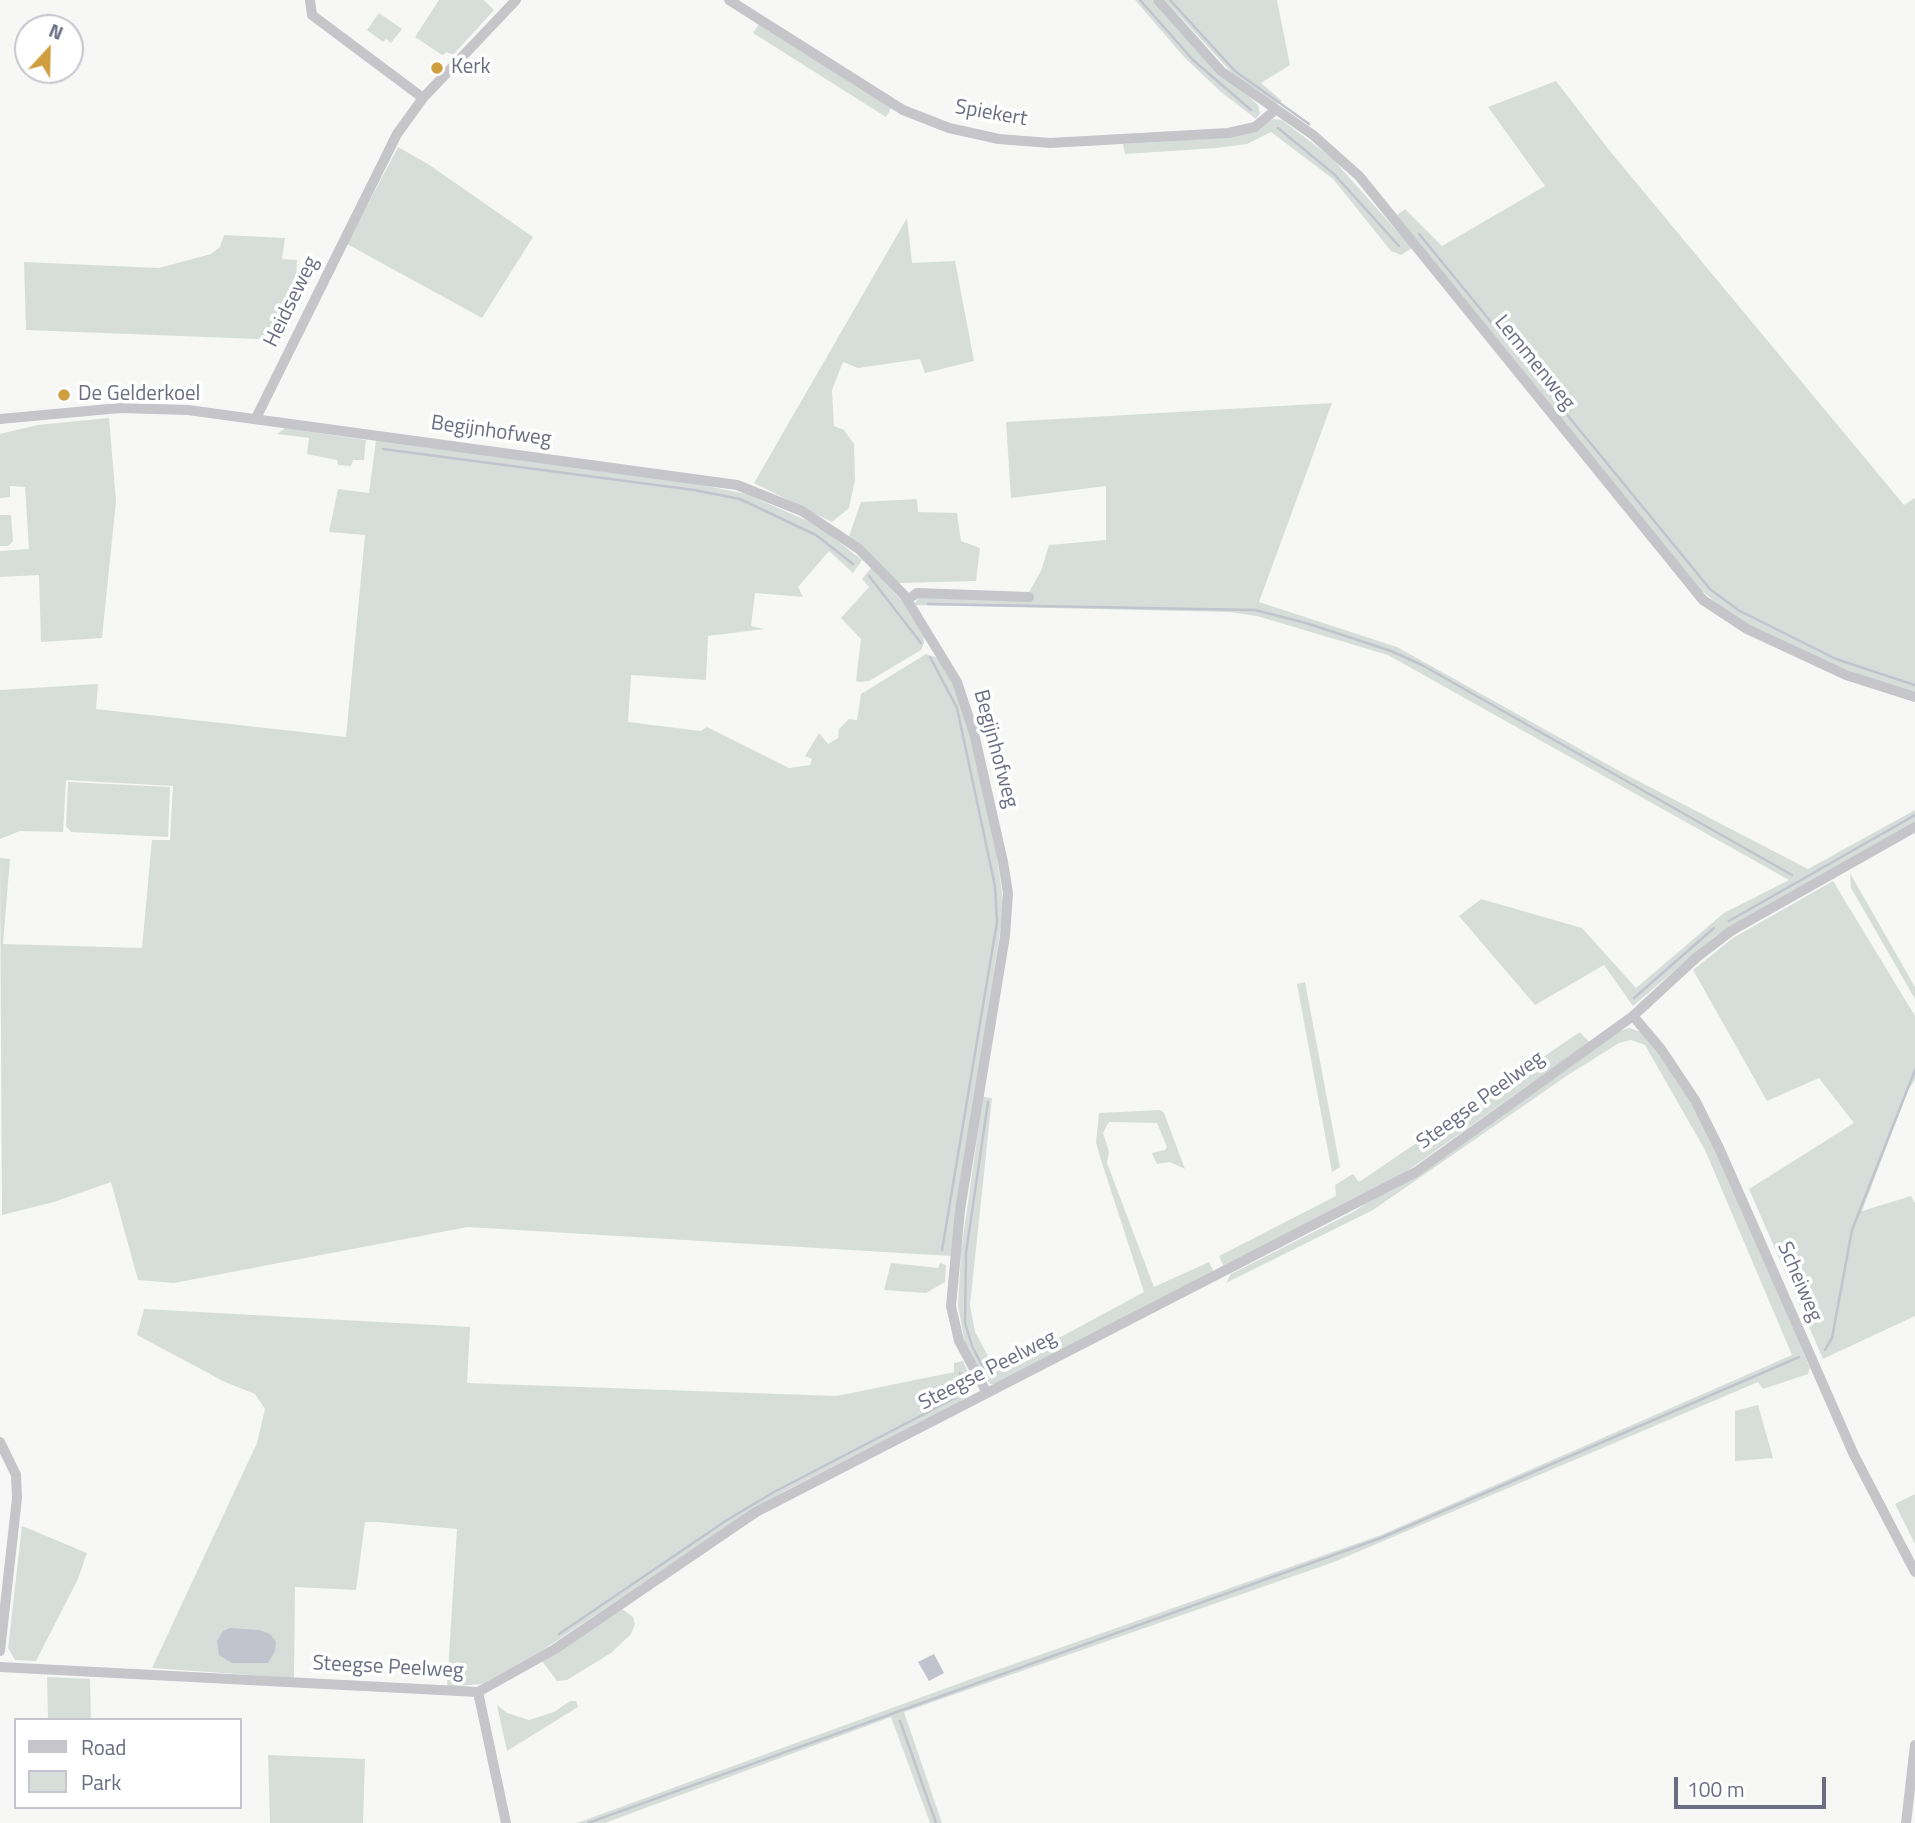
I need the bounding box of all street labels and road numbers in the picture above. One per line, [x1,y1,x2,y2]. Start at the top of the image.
street label: Spiekert [953,95,1029,133]
street label: Heidseweg [259,252,325,352]
street label: Lemmenweg [1488,310,1580,416]
street label: Begijnhofweg [429,411,553,453]
street label: Begijnhofweg [967,687,1023,811]
street label: Steegse Peelweg [1412,1046,1550,1156]
street label: Scheiweg [1771,1238,1827,1326]
street label: Steegse Peelweg [915,1325,1061,1417]
street label: Steegse Peelweg [312,1651,464,1685]

